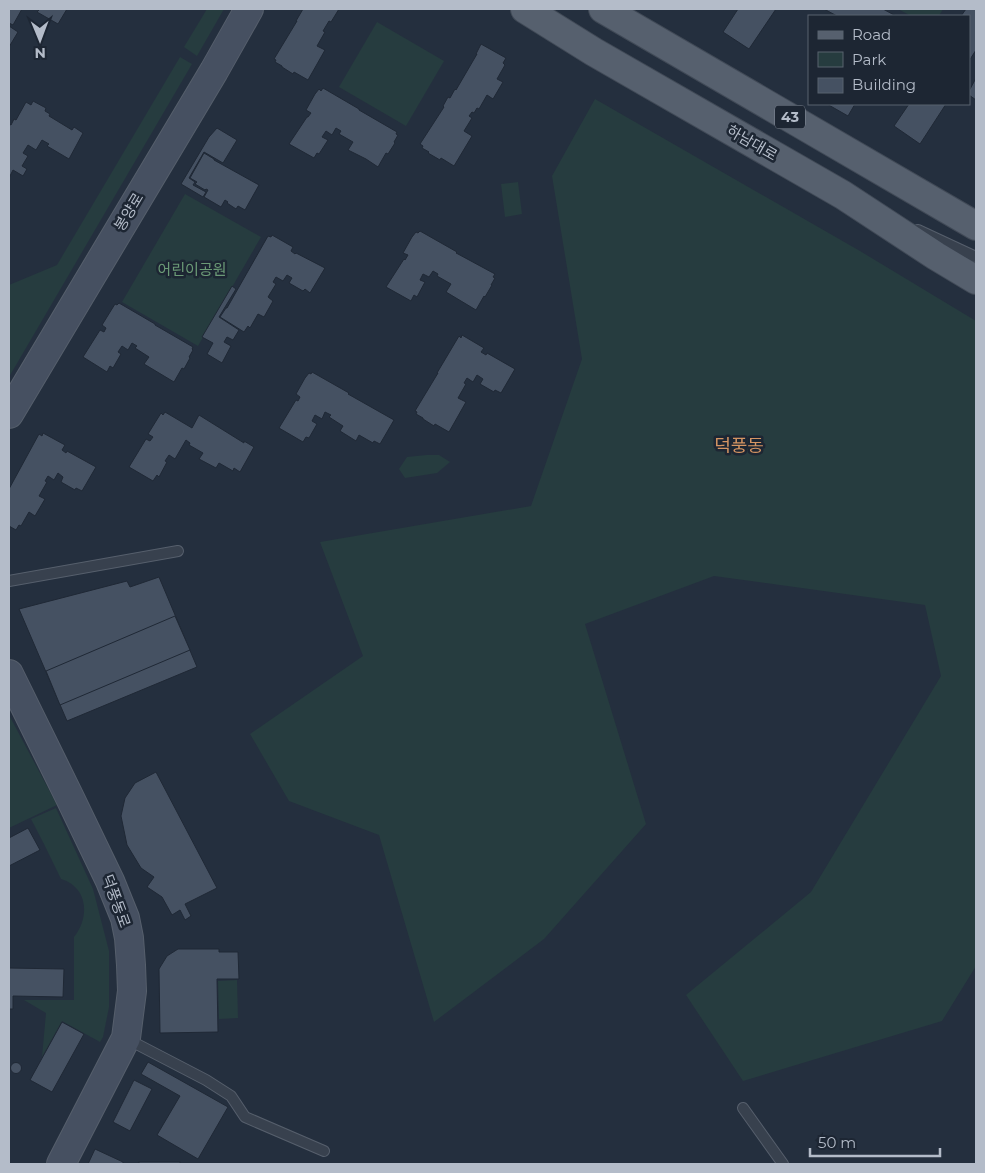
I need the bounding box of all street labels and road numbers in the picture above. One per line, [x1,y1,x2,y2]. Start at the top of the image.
road number: 43 [775,105,805,128]
street label: 하남대로 [724,121,781,165]
street label: 봉양로 [110,189,147,234]
street label: 덕풍동로 [98,872,135,930]

